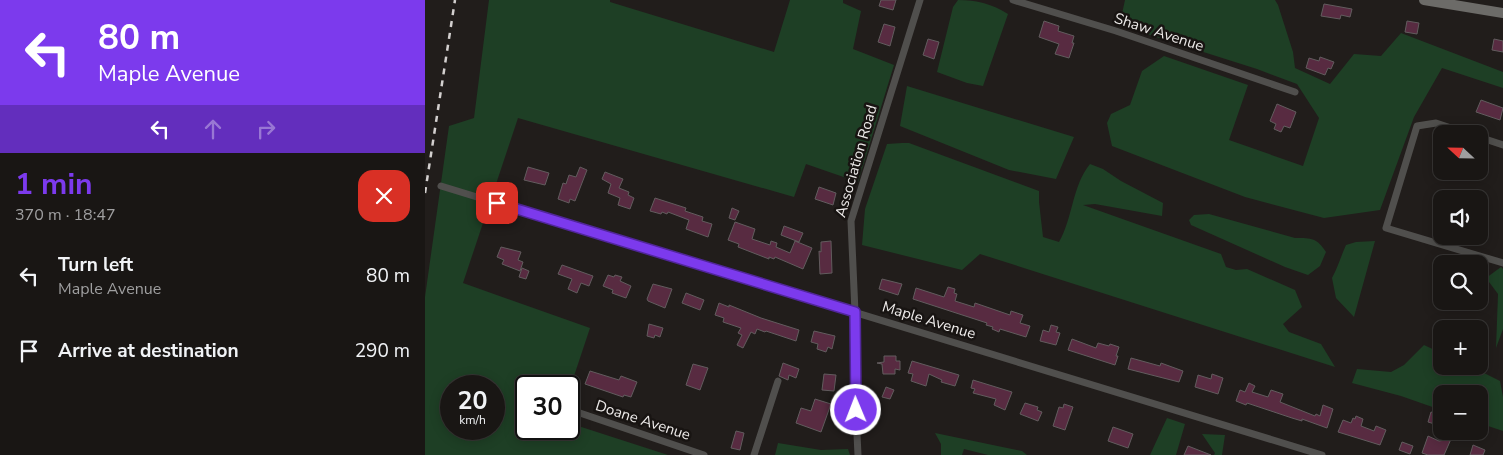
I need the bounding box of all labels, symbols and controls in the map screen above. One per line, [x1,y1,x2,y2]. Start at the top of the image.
street label: Shaw Avenue [1112,8,1206,56]
text: 80 m [98,14,180,61]
icon: left [15,20,80,85]
text: Maple Avenue [98,59,240,89]
street label: Association Road [830,102,882,220]
icon: left [146,115,174,143]
icon: ahead [199,115,227,143]
icon: right [252,115,280,143]
north arrow [1433,125,1487,180]
map controls [1433,125,1488,440]
text: 1 min [15,164,93,205]
button: close [358,170,410,222]
pin [476,182,518,224]
icon: arrive [483,189,511,217]
button: sound [1433,190,1488,245]
text: 370 m · 18:47 [15,204,116,226]
text: Turn left [58,252,133,278]
button: search [1433,255,1488,310]
icon: left [15,262,43,290]
text: 80 m [366,263,410,289]
text: Maple Avenue [58,278,161,300]
street label: Maple Avenue [880,296,978,344]
button: + [1433,320,1488,375]
icon: arrive [15,337,43,365]
text: Arrive at destination [58,338,239,364]
text: 290 m [355,338,410,364]
speed limit sign: 30 [515,375,580,440]
position arrow [829,383,881,435]
text: 20 [457,384,488,418]
button: − [1433,385,1488,440]
street label: Doane Avenue [593,395,693,445]
text: km/h [459,412,486,428]

